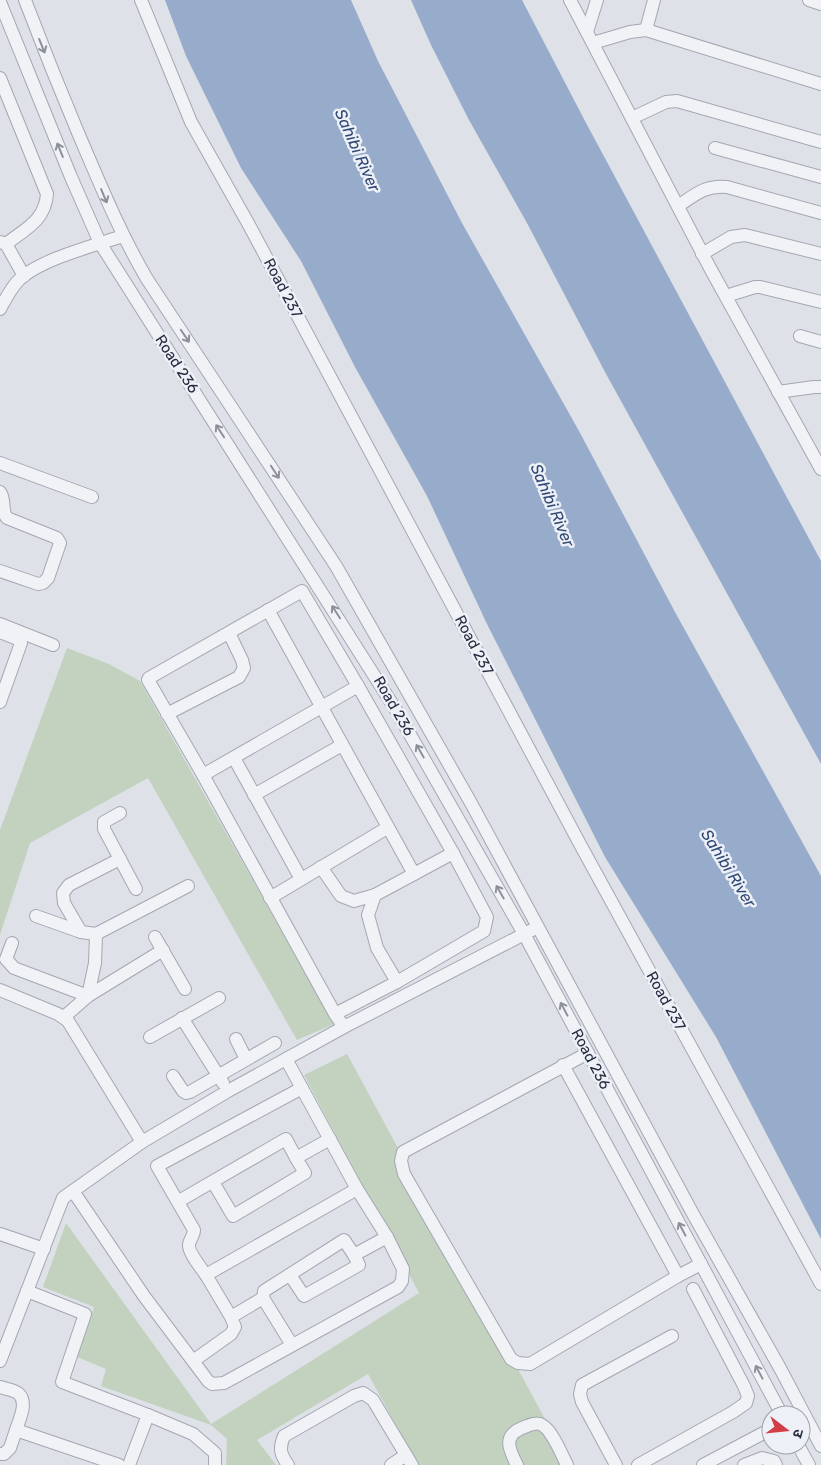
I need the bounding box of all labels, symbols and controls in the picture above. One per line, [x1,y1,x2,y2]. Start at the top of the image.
one-way arrow [38,38,47,53]
water label: Sahibi River [331,106,385,195]
one-way arrow [55,143,65,158]
one-way arrow [100,188,110,203]
street label: Road 237 [260,255,306,321]
one-way arrow [180,329,190,343]
street label: Road 236 [151,331,203,397]
one-way arrow [215,424,225,438]
water label: Sahibi River [527,461,579,550]
one-way arrow [270,464,280,478]
one-way arrow [330,605,341,619]
street label: Road 237 [451,612,497,678]
street label: Road 236 [370,673,418,739]
one-way arrow [415,744,424,759]
water label: Sahibi River [697,826,761,912]
one-way arrow [495,885,505,900]
street label: Road 237 [642,968,690,1034]
one-way arrow [559,1001,569,1016]
street label: Road 236 [568,1026,614,1092]
one-way arrow [677,1222,687,1237]
one-way arrow [754,1365,763,1380]
north arrow [761,1405,811,1455]
text: उ [788,1427,807,1440]

